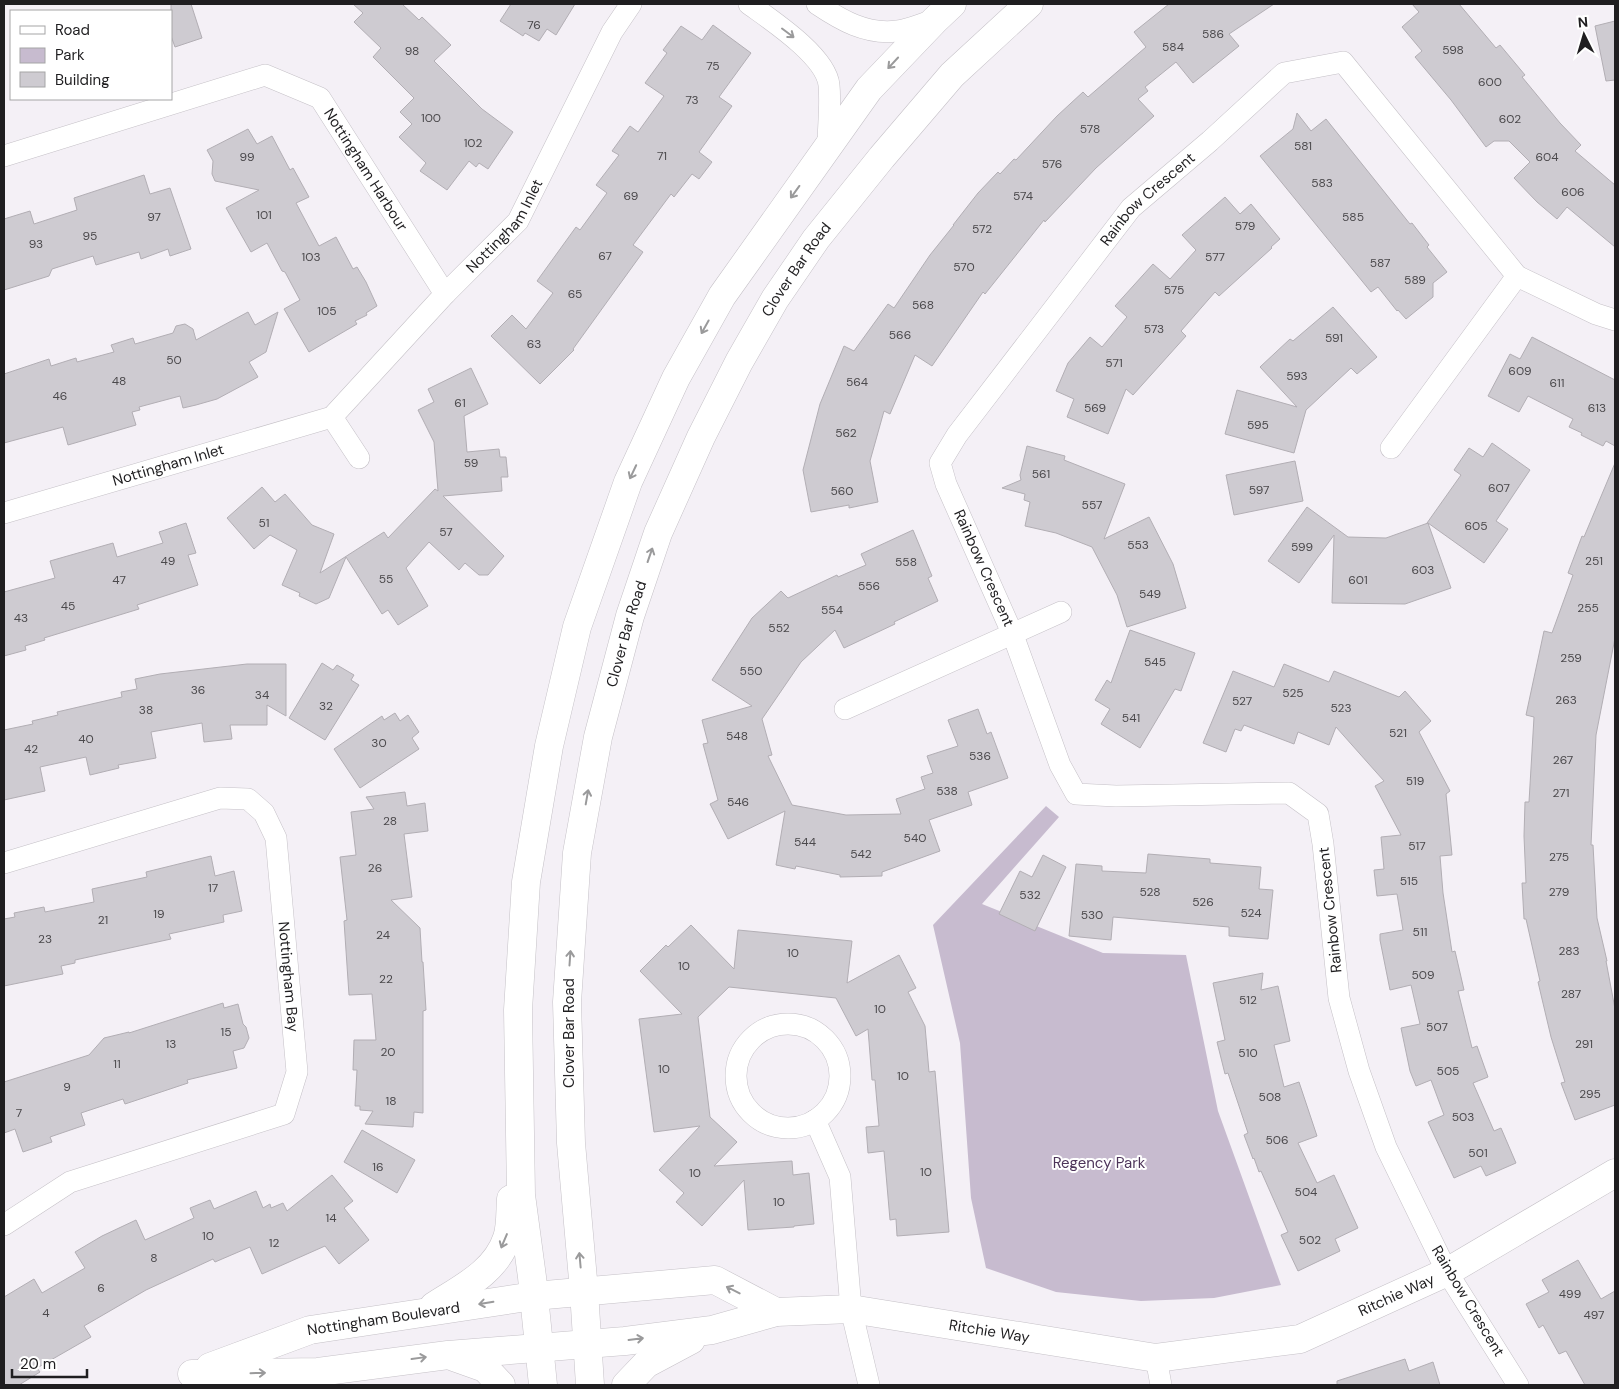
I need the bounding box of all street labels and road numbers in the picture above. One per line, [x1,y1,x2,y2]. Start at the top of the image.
street label: Nottingham Harbour [319,105,413,235]
street label: Rainbow Crescent [1095,148,1199,250]
street label: Nottingham Inlet [462,176,547,277]
street label: Clover Bar Road [757,218,836,320]
street label: Nottingham Inlet [110,439,226,491]
street label: Rainbow Crescent [949,506,1019,630]
street label: Clover Bar Road [602,578,651,689]
street label: Rainbow Crescent [1313,846,1347,974]
street label: Nottingham Bay [274,921,303,1034]
street label: Clover Bar Road [559,978,579,1088]
street label: Rainbow Crescent [1427,1242,1509,1360]
street label: Ritchie Way [1355,1269,1438,1321]
street label: Nottingham Boulevard [306,1297,461,1340]
street label: Ritchie Way [947,1315,1032,1348]

